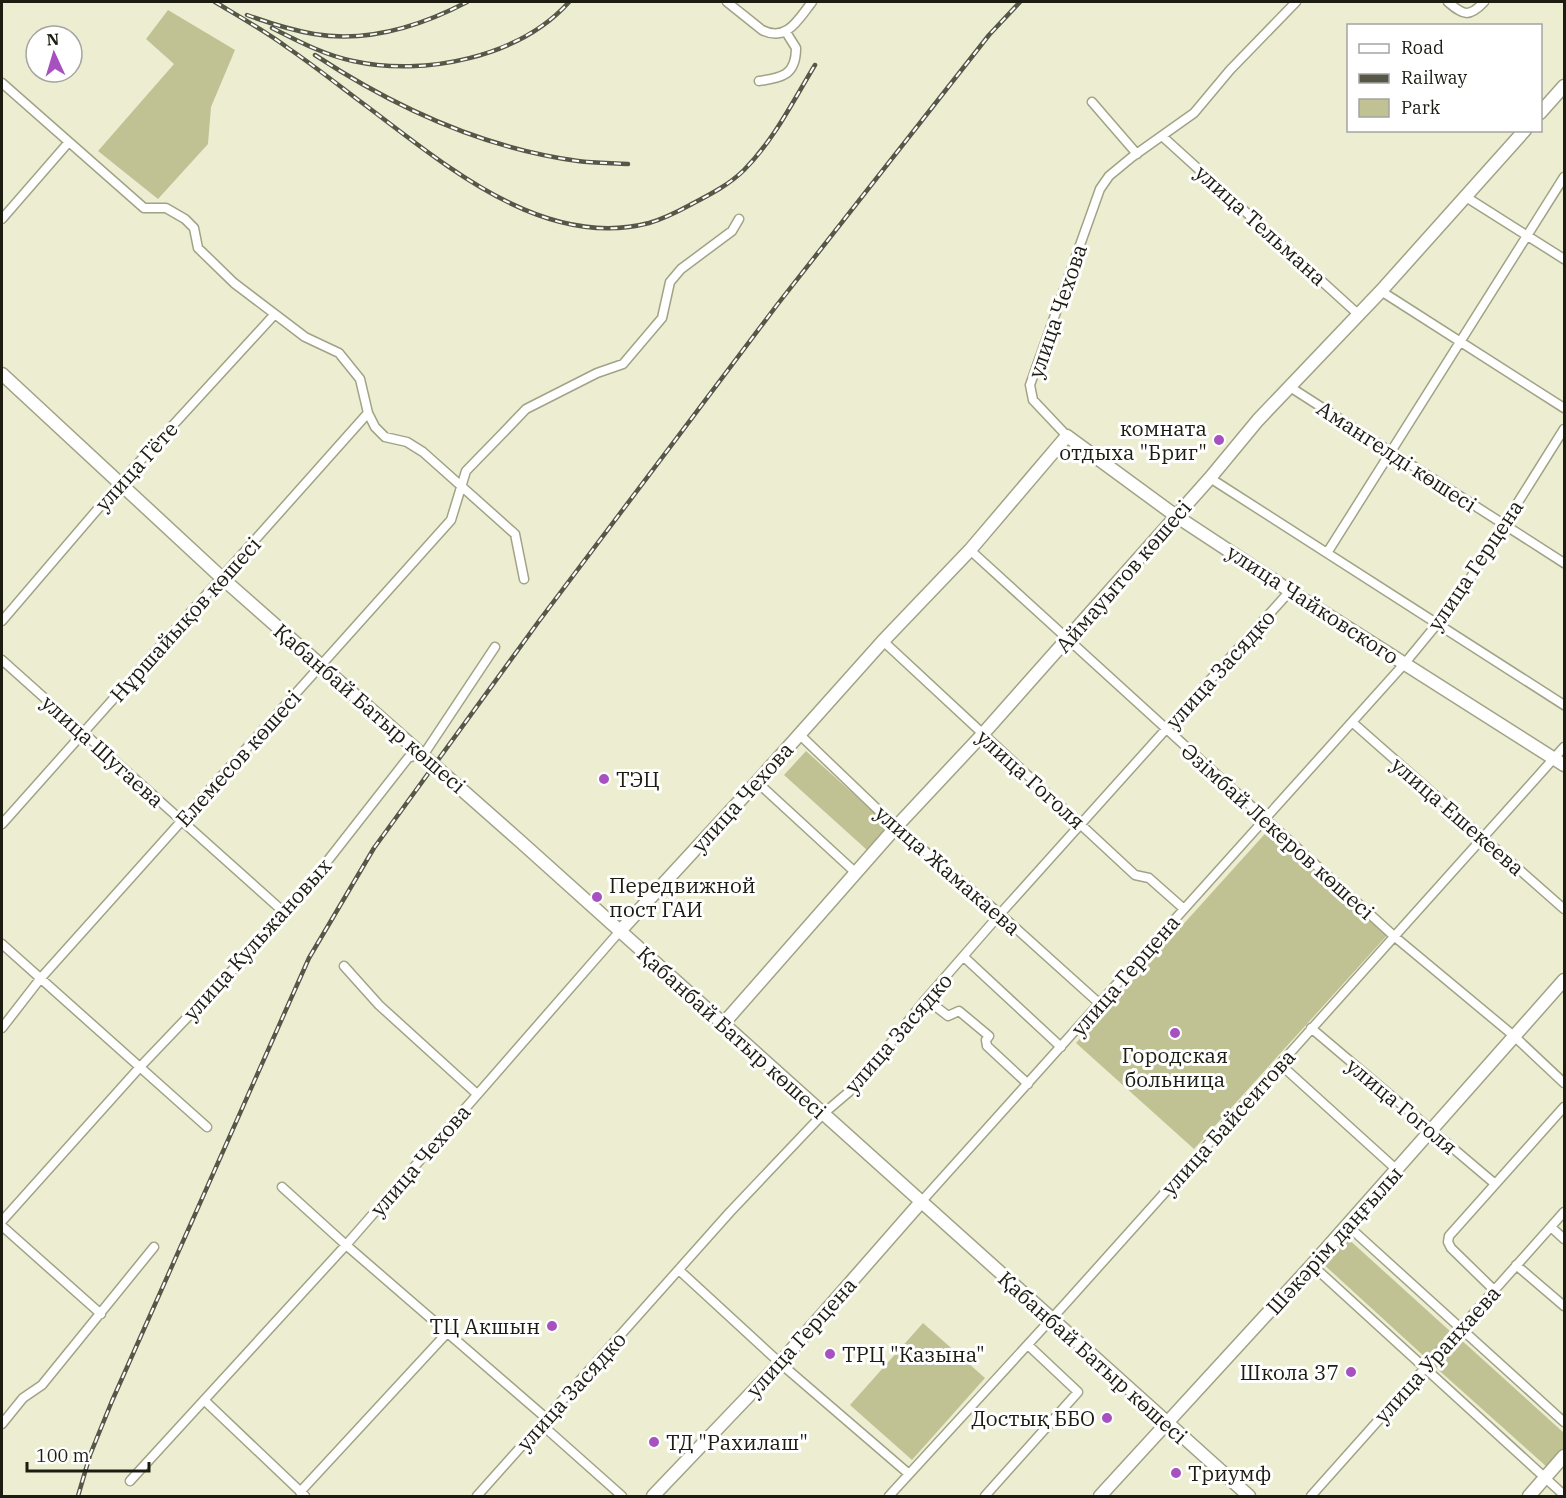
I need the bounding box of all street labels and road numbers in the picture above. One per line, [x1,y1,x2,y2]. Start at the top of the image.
street label: улица Тельмана [1189,158,1333,292]
street label: улица Чехова [1021,240,1093,382]
street label: Амангелді көшесі [1312,394,1482,518]
street label: улица Гёте [88,415,184,517]
street label: Аймауытов көшесі [1049,494,1197,658]
street label: улица Герцена [1421,494,1529,636]
street label: Нұршайықов көшесі [103,531,267,707]
street label: улица Чайковского [1222,538,1404,670]
street label: улица Засядко [1159,604,1281,734]
street label: Қабанбай Батыр көшесі [268,617,472,799]
street label: Елемесов көшесі [169,684,307,832]
street label: улица Шугаева [36,689,170,813]
street label: улица Гоголя [971,723,1091,835]
street label: улица Чехова [685,736,799,858]
street label: Әзімбай Лекеров көшесі [1175,737,1381,925]
street label: улица Ешекеева [1385,750,1531,882]
street label: улица Жамакаева [869,799,1027,941]
street label: улица Кульжановых [177,852,338,1026]
street label: улица Герцена [1064,908,1186,1042]
street label: Қабанбай Батыр көшесі [631,939,833,1125]
street label: улица Засядко [838,967,958,1099]
street label: улица Байсеитова [1155,1043,1301,1201]
street label: улица Гоголя [1341,1051,1463,1161]
street label: улица Чехова [364,1098,476,1222]
street label: Шәкәрім даңғылы [1260,1160,1408,1320]
street label: Қабанбай Батыр көшесі [992,1264,1194,1450]
street label: улица Герцена [740,1271,862,1403]
street label: улица Уранхаева [1368,1279,1506,1429]
street label: улица Засядко [510,1326,632,1456]

